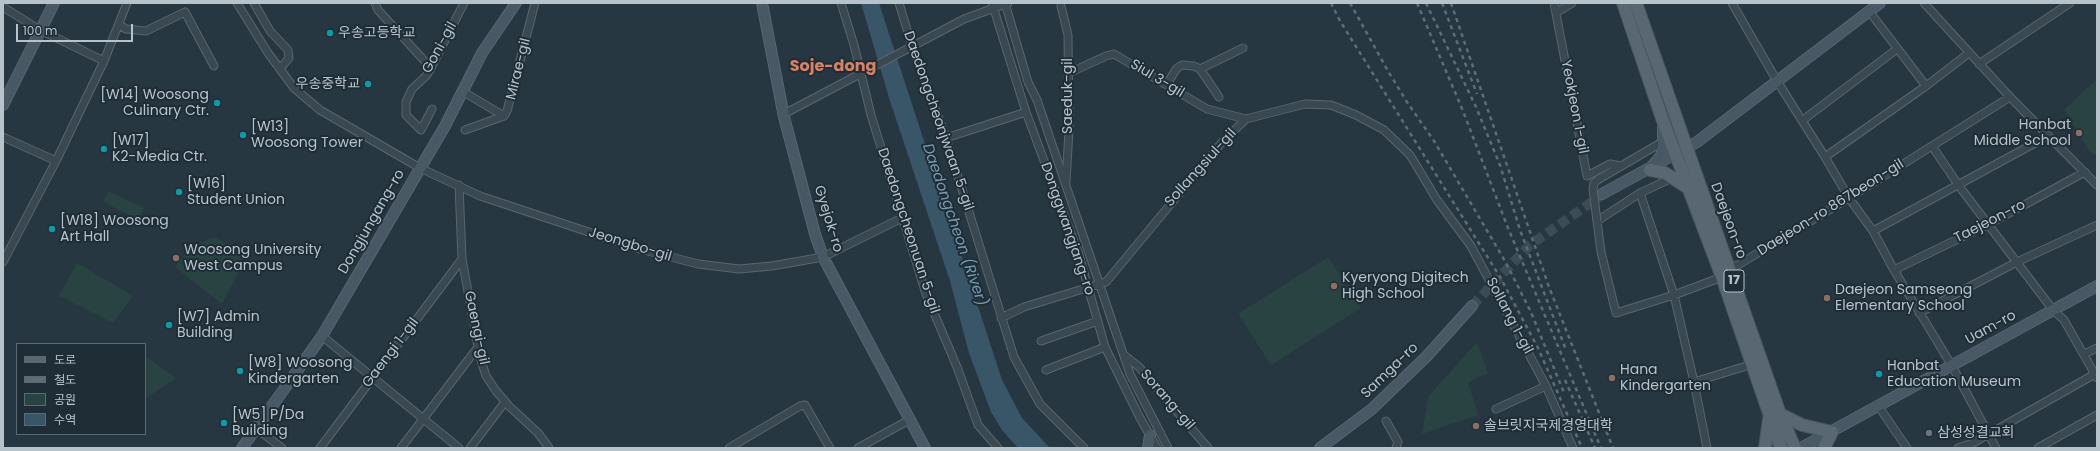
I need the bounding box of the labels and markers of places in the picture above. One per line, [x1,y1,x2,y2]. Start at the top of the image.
place label: 우송고등학교 [338,25,415,41]
marker: 우송고등학교 [325,28,335,38]
place label: 우송중학교 [296,76,360,92]
marker: 우송중학교 [363,79,373,89]
place label: [W14] Woosong Culinary Ctr. [100,87,209,120]
marker: [W14] Woosong Culinary Ctr. [212,98,222,108]
place label: Hanbat Middle School [1974,117,2071,150]
place label: [W13] Woosong Tower [251,119,363,152]
marker: Hanbat Middle School [2074,128,2084,138]
marker: [W13] Woosong Tower [238,130,248,140]
place label: [W17] K2-Media Ctr. [112,133,207,166]
marker: [W17] K2-Media Ctr. [99,144,109,154]
place label: [W16] Student Union [187,176,285,208]
marker: [W16] Student Union [174,187,184,197]
place label: [W18] Woosong Art Hall [60,213,169,246]
marker: [W18] Woosong Art Hall [47,224,57,234]
place label: Woosong University West Campus [184,242,321,274]
marker: Woosong University West Campus [171,253,181,263]
place label: Kyeryong Digitech High School [1342,270,1469,302]
marker: Kyeryong Digitech High School [1329,281,1339,291]
place label: Daejeon Samseong Elementary School [1835,282,1972,314]
marker: Daejeon Samseong Elementary School [1822,293,1832,303]
place label: [W7] Admin Building [177,309,260,342]
marker: [W7] Admin Building [164,320,174,330]
place label: [W8] Woosong Kindergarten [248,355,352,388]
place label: Hanbat Education Museum [1887,358,2021,390]
place label: Hana Kindergarten [1620,362,1711,394]
marker: [W8] Woosong Kindergarten [235,366,245,376]
marker: Hanbat Education Museum [1874,369,1884,379]
marker: Hana Kindergarten [1607,373,1617,383]
place label: [W5] P/Da Building [232,407,304,440]
marker: [W5] P/Da Building [219,418,229,428]
place label: 솔브릿지국제경영대학 [1484,418,1613,434]
marker: 솔브릿지국제경영대학 [1471,421,1481,431]
place label: 삼성성결교회 [1937,425,2014,441]
marker: 삼성성결교회 [1924,428,1934,438]

